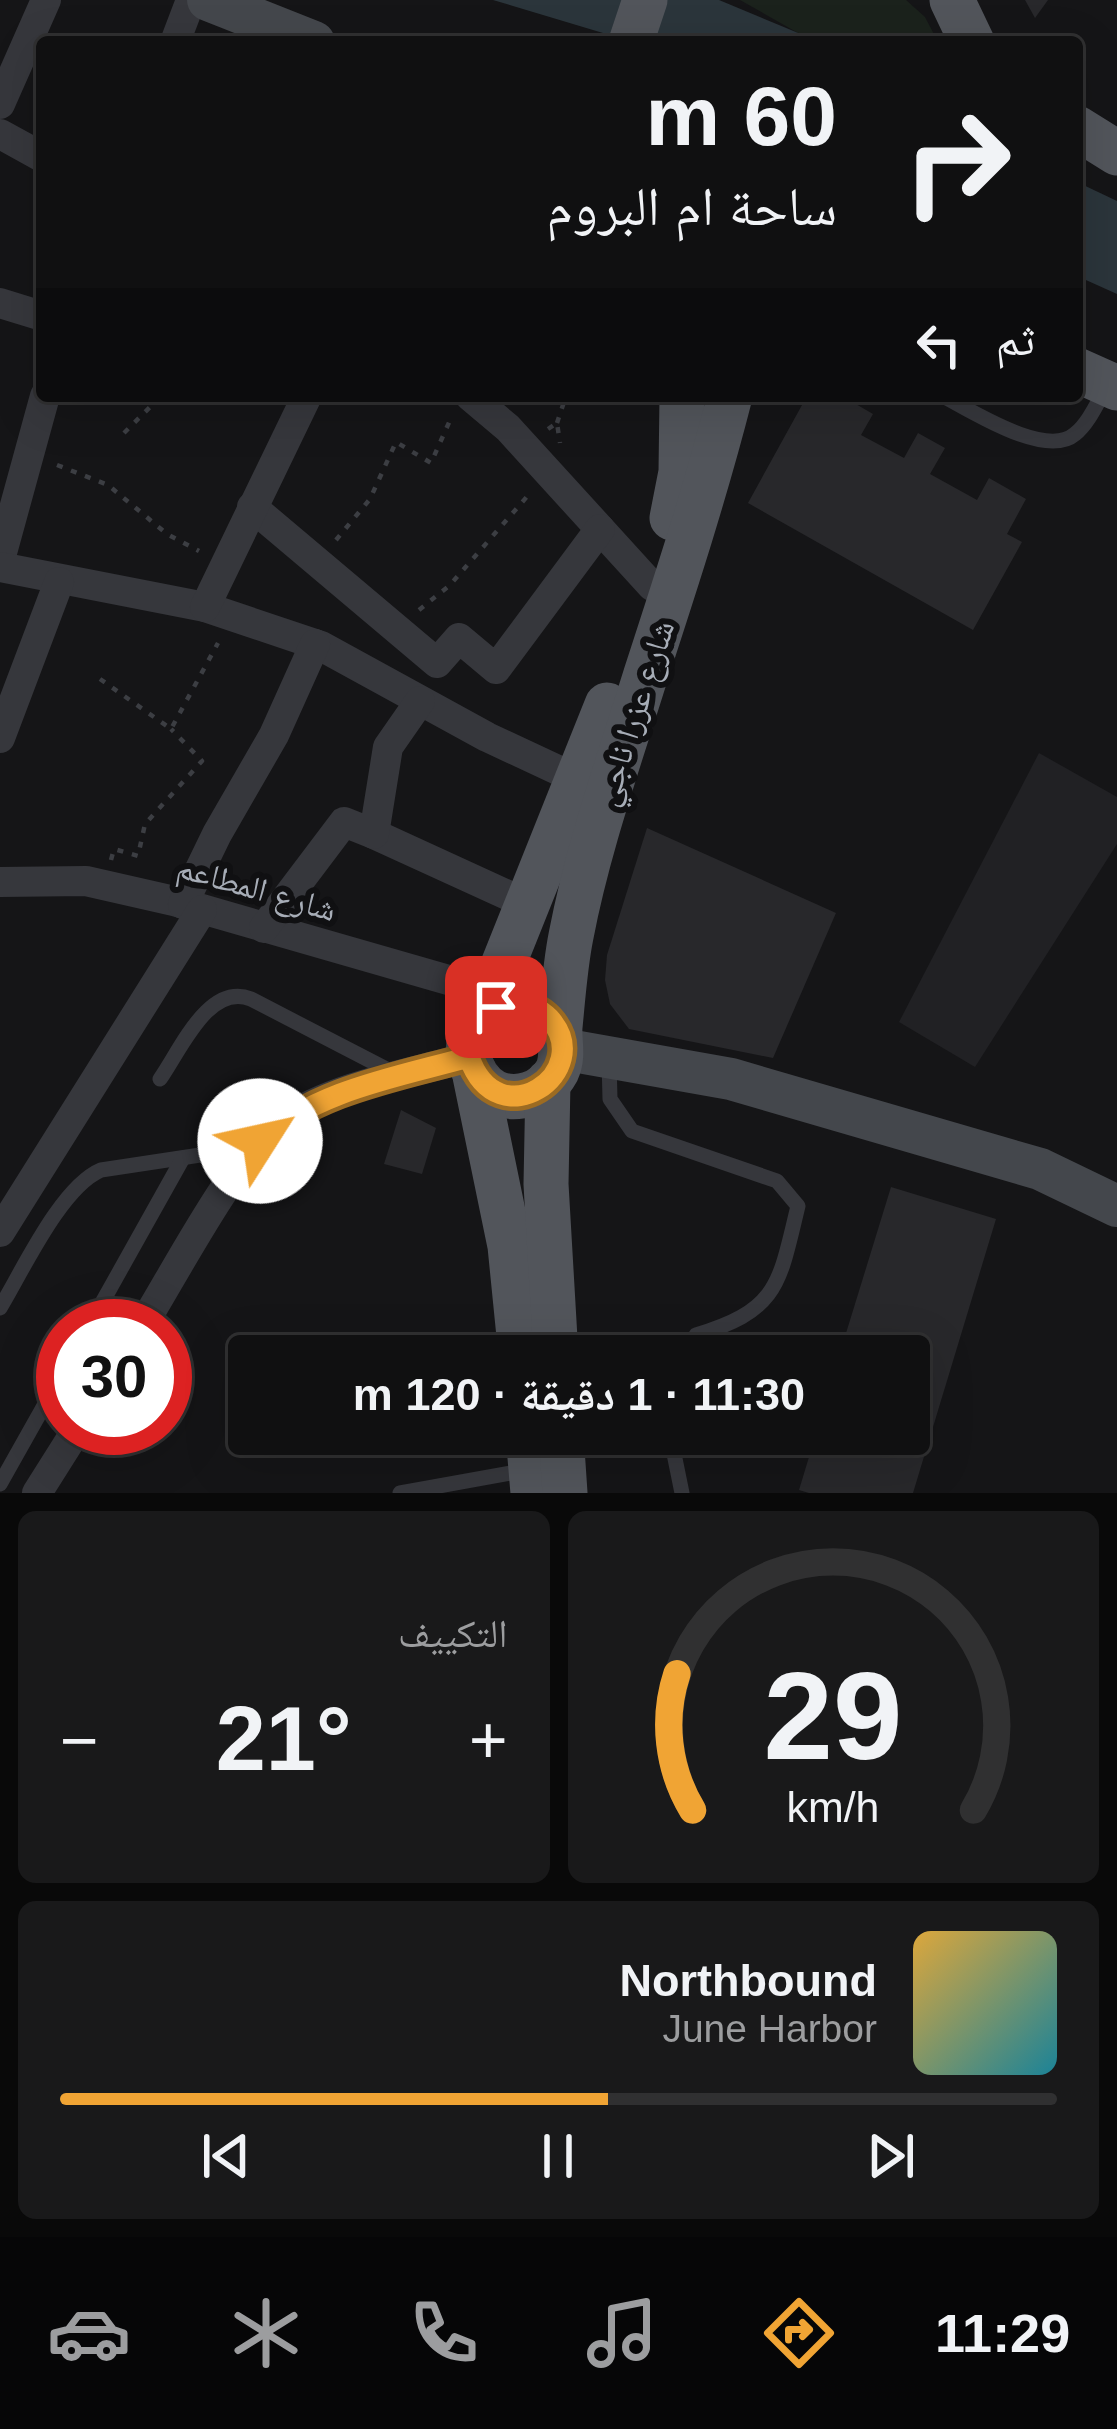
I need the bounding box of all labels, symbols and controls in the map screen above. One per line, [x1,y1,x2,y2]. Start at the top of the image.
text: 60 m [646,69,837,163]
icon: right [879,84,1035,240]
text: ساحة ام البروم [546,176,837,236]
icon: left [906,312,972,378]
text: ثم [996,314,1035,365]
street label: شارع عزرا ناجي [587,616,688,813]
street label: شارع المطاعم [172,848,341,932]
pin [445,956,547,1058]
icon: arrive [463,974,529,1040]
position arrow [197,1078,323,1204]
speed limit sign: 30 [36,1299,192,1455]
text: 11:30 · 1 دقيقة · 120 m [353,1369,805,1420]
text: التكييف [398,1612,508,1655]
text: 29 [764,1646,903,1785]
text: 21° [216,1689,352,1789]
text: − [60,1703,99,1777]
text: + [469,1703,507,1777]
text: km/h [787,1783,880,1831]
text: Northbound [620,1955,877,2006]
text: June Harbor [662,2007,877,2050]
icon: previous [193,2123,259,2189]
icon: pause [525,2123,591,2189]
icon: next [858,2123,924,2189]
icon: car [47,2291,131,2375]
icon: climate [224,2291,308,2375]
icon: phone [402,2291,486,2375]
icon: music [580,2291,664,2375]
icon: directions [757,2291,841,2375]
text: 11:29 [935,2303,1070,2363]

